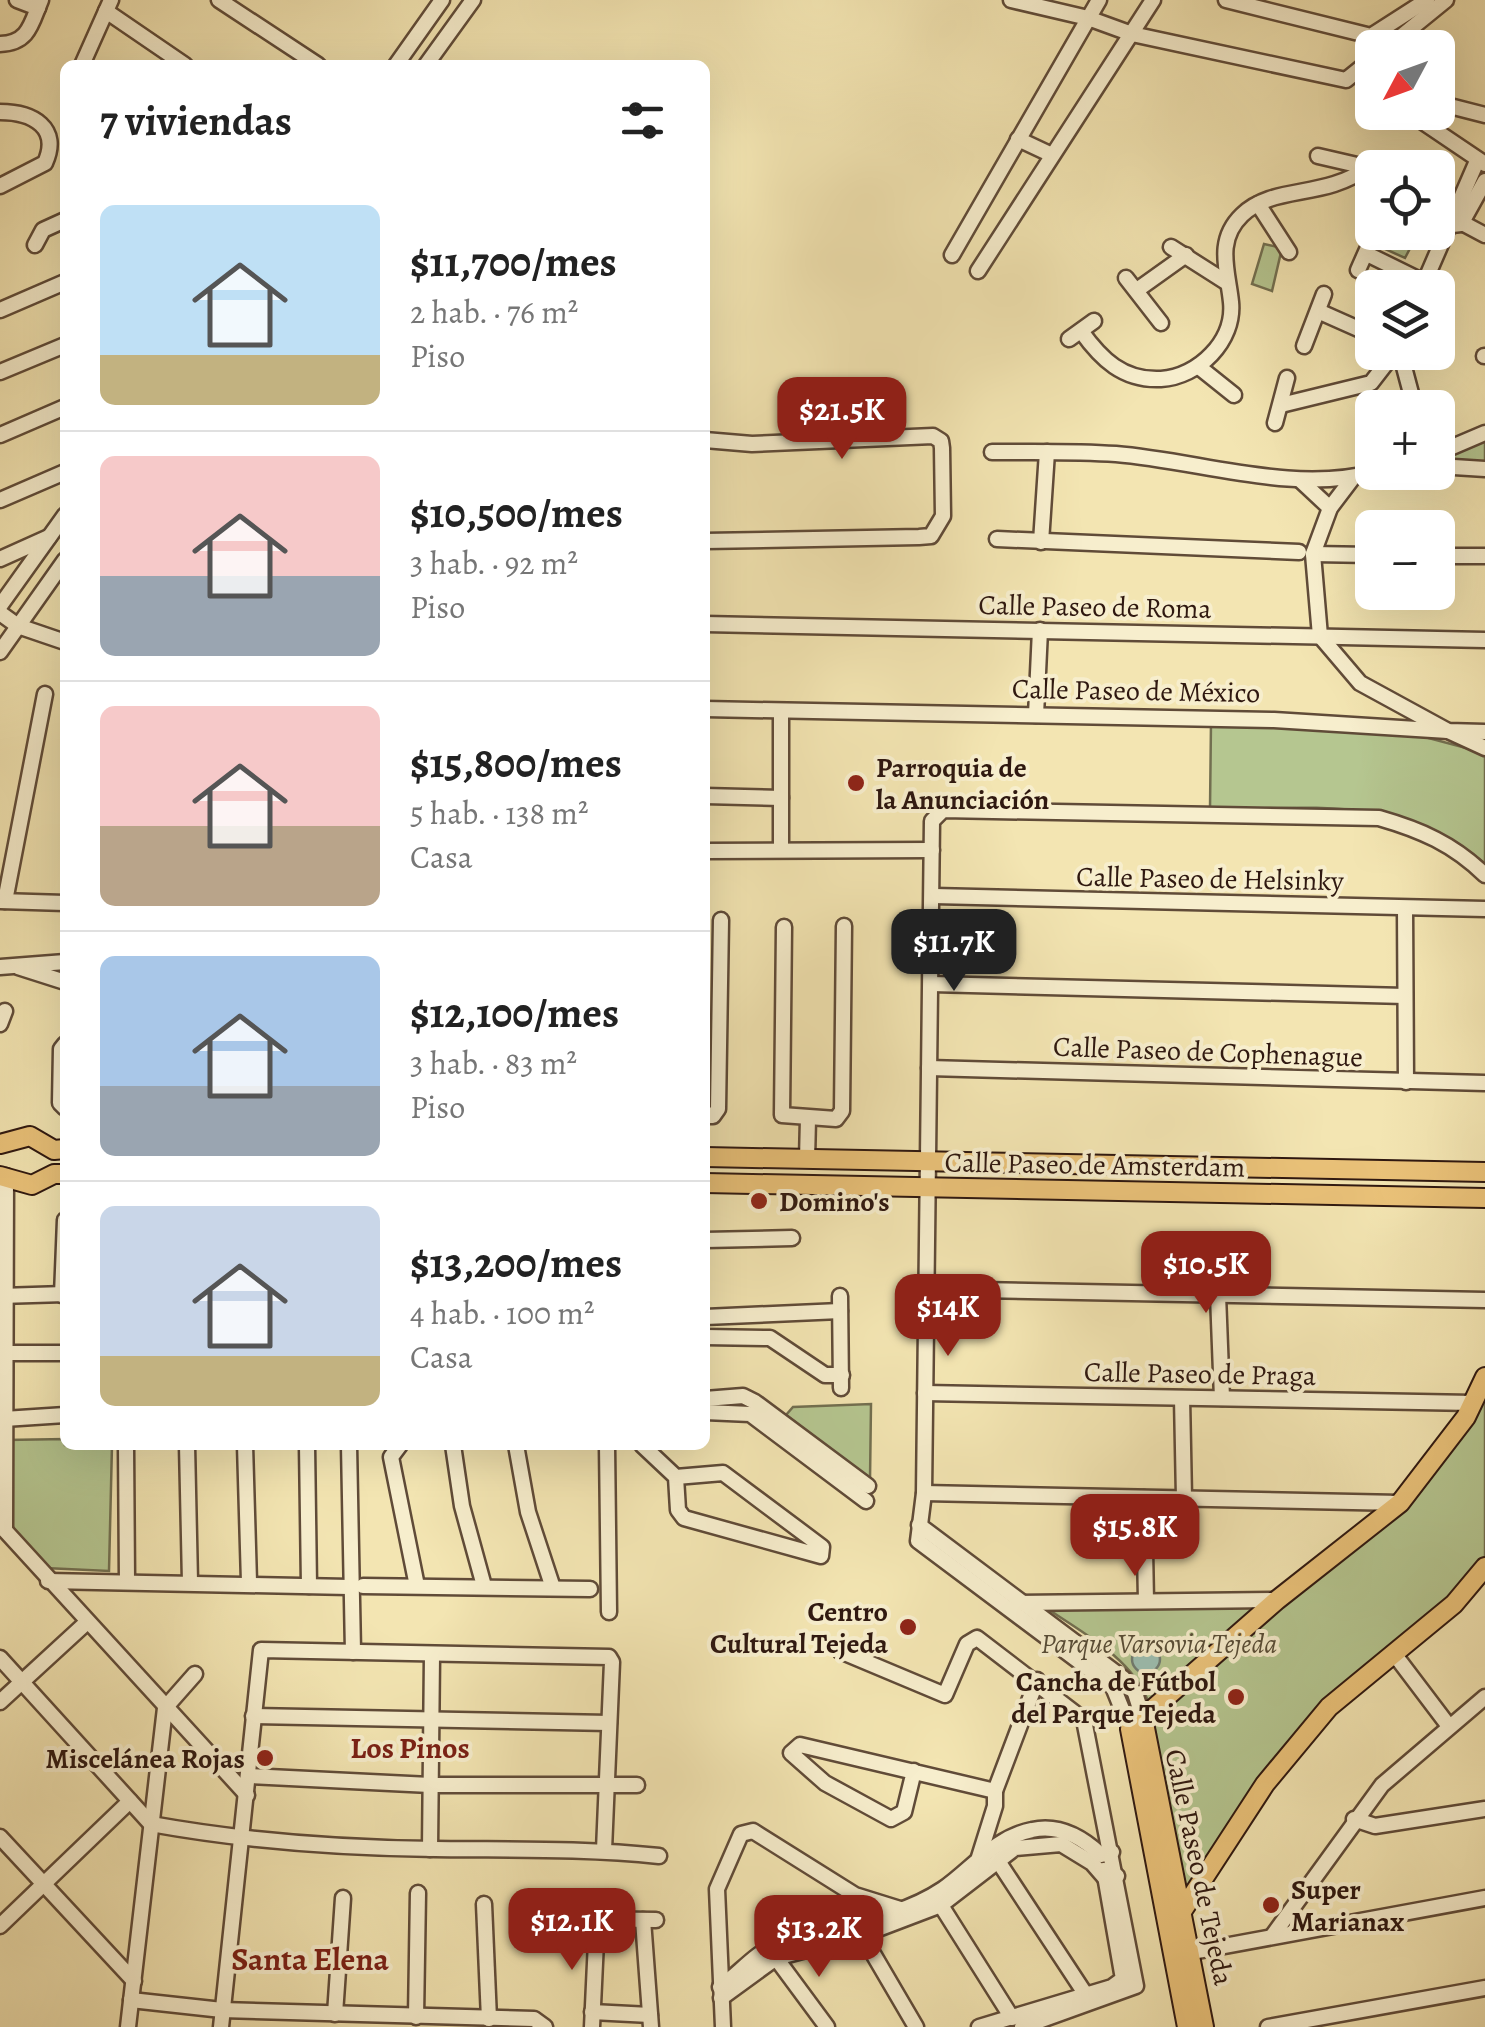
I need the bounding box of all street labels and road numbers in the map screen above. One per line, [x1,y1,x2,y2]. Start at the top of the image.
street label: Calle Paseo de Roma [978,586,1212,628]
street label: Calle Paseo de México [1011,670,1260,712]
street label: Calle Paseo de Helsinky [1076,858,1345,900]
street label: Calle Paseo de Cophenague [1052,1028,1364,1076]
street label: Calle Paseo de Amsterdam [944,1143,1246,1187]
street label: Calle Paseo de Praga [1084,1353,1316,1395]
street label: Calle Paseo de Tejeda [1155,1746,1243,1989]

